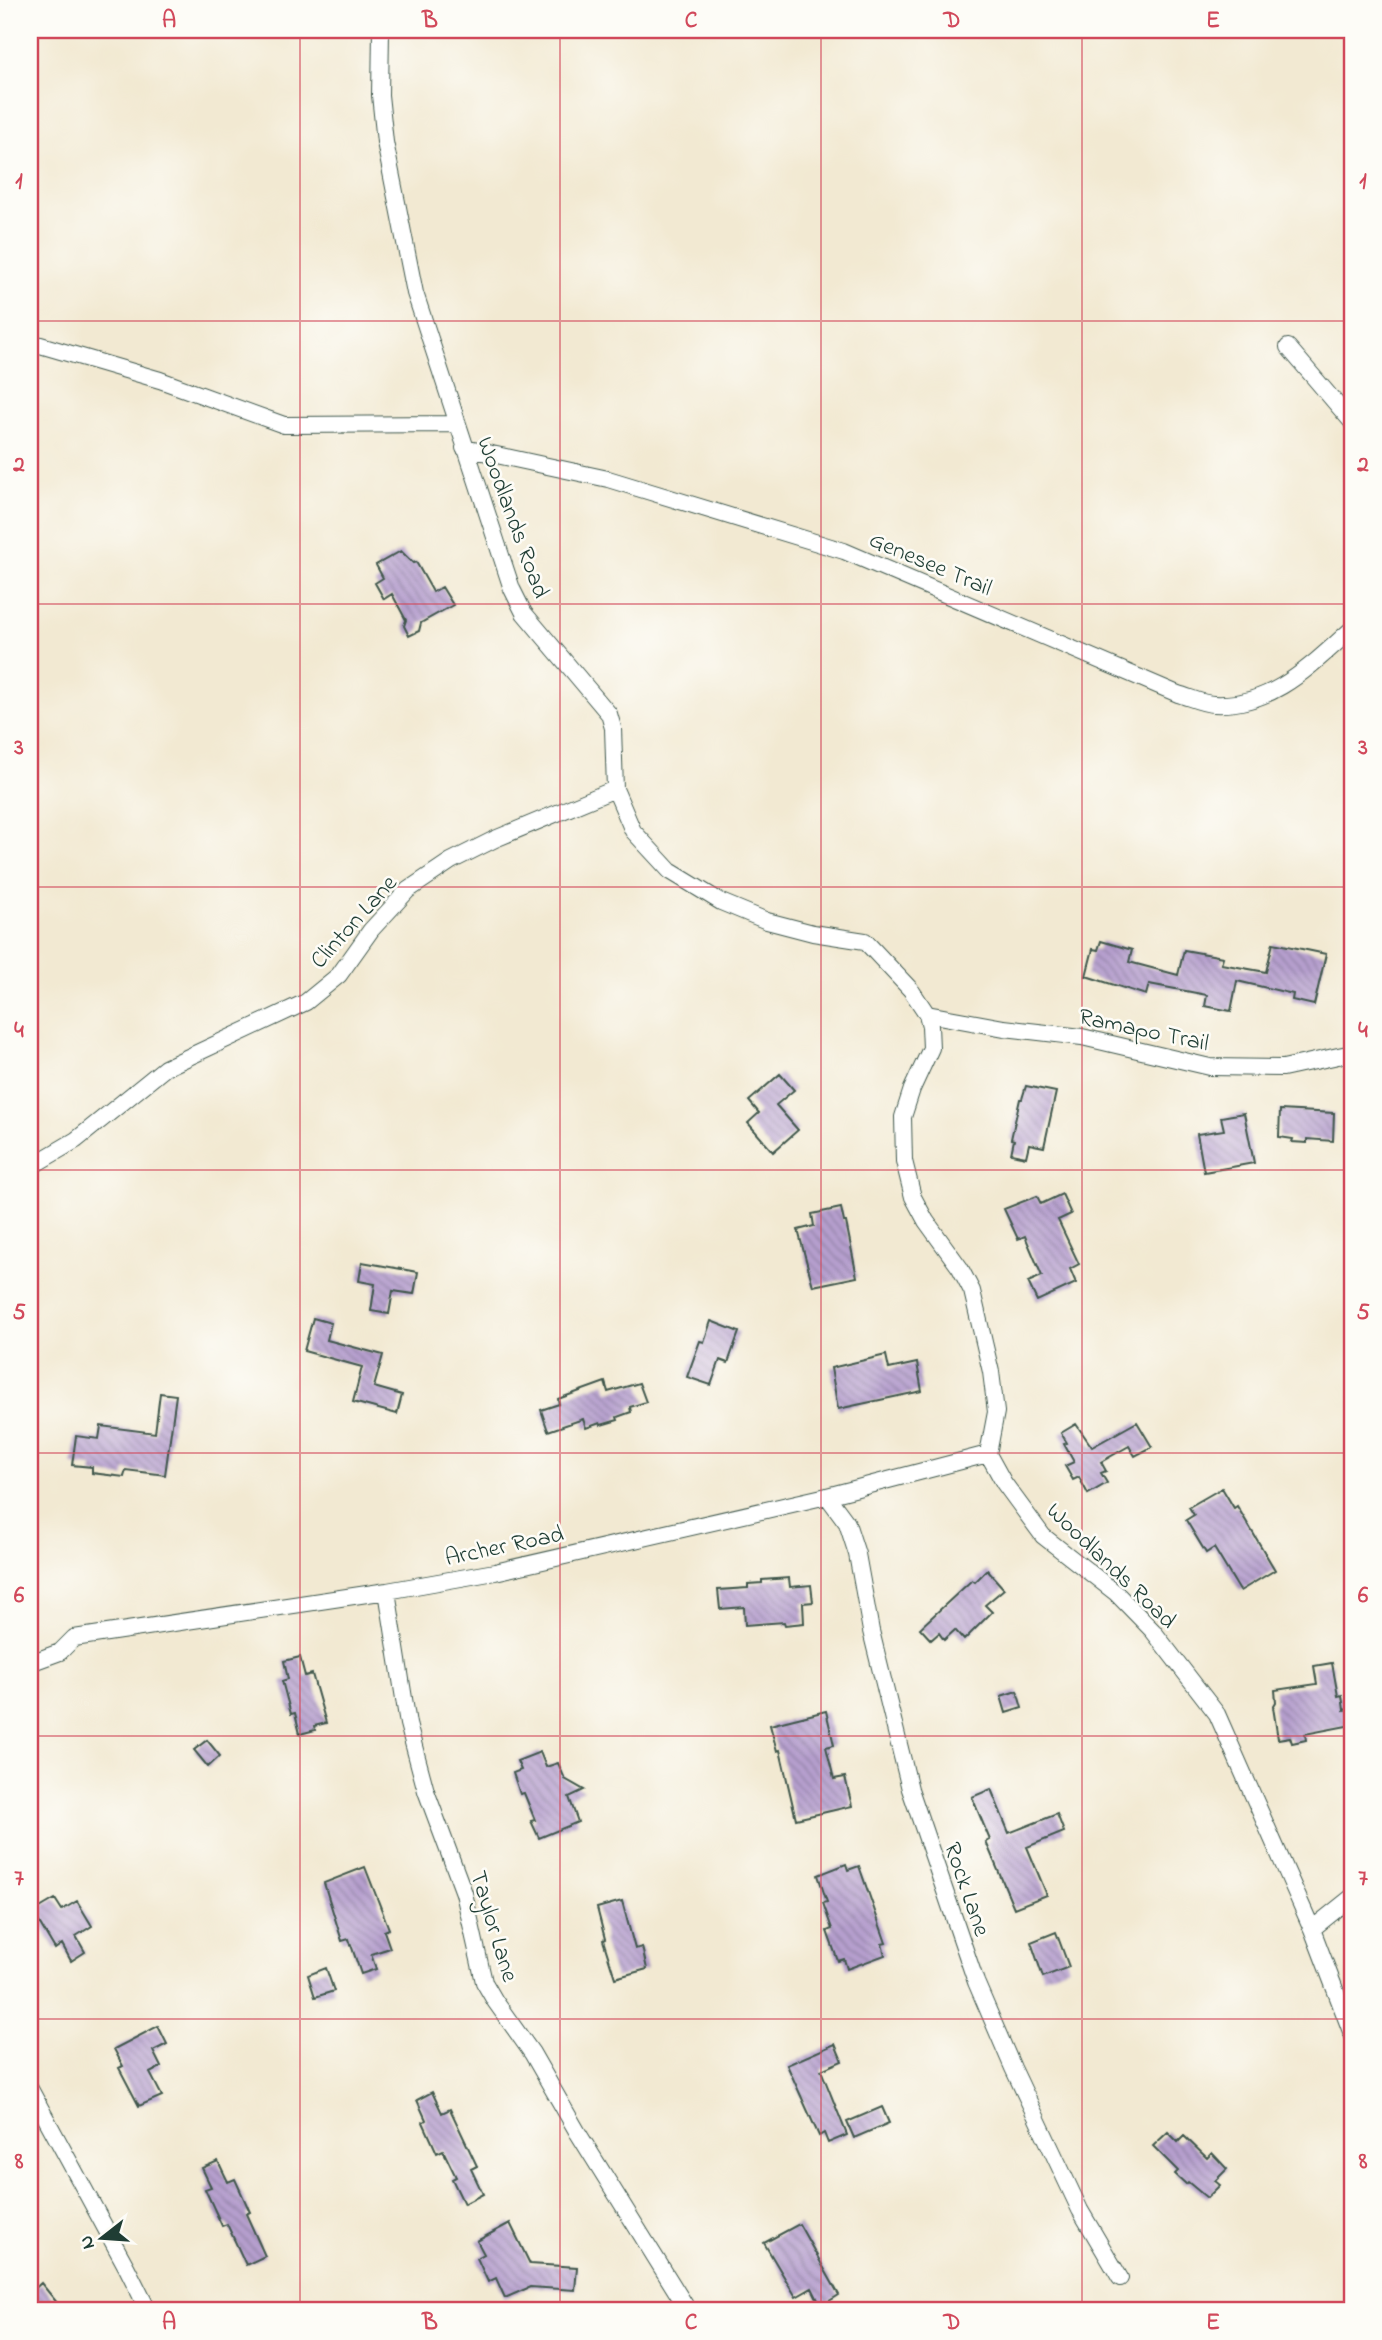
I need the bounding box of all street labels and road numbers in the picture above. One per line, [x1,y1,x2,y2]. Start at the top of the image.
street label: Woodlands Road [466,432,557,604]
street label: Genesee Trail [863,524,997,607]
street label: Clinton Lane [303,868,407,978]
street label: Ramapo Trail [1075,1001,1212,1062]
street label: Woodlands Road [1037,1495,1184,1639]
street label: Archer Road [442,1518,568,1577]
street label: Rock Lane [933,1838,998,1942]
street label: Taylor Lane [458,1867,526,1987]

